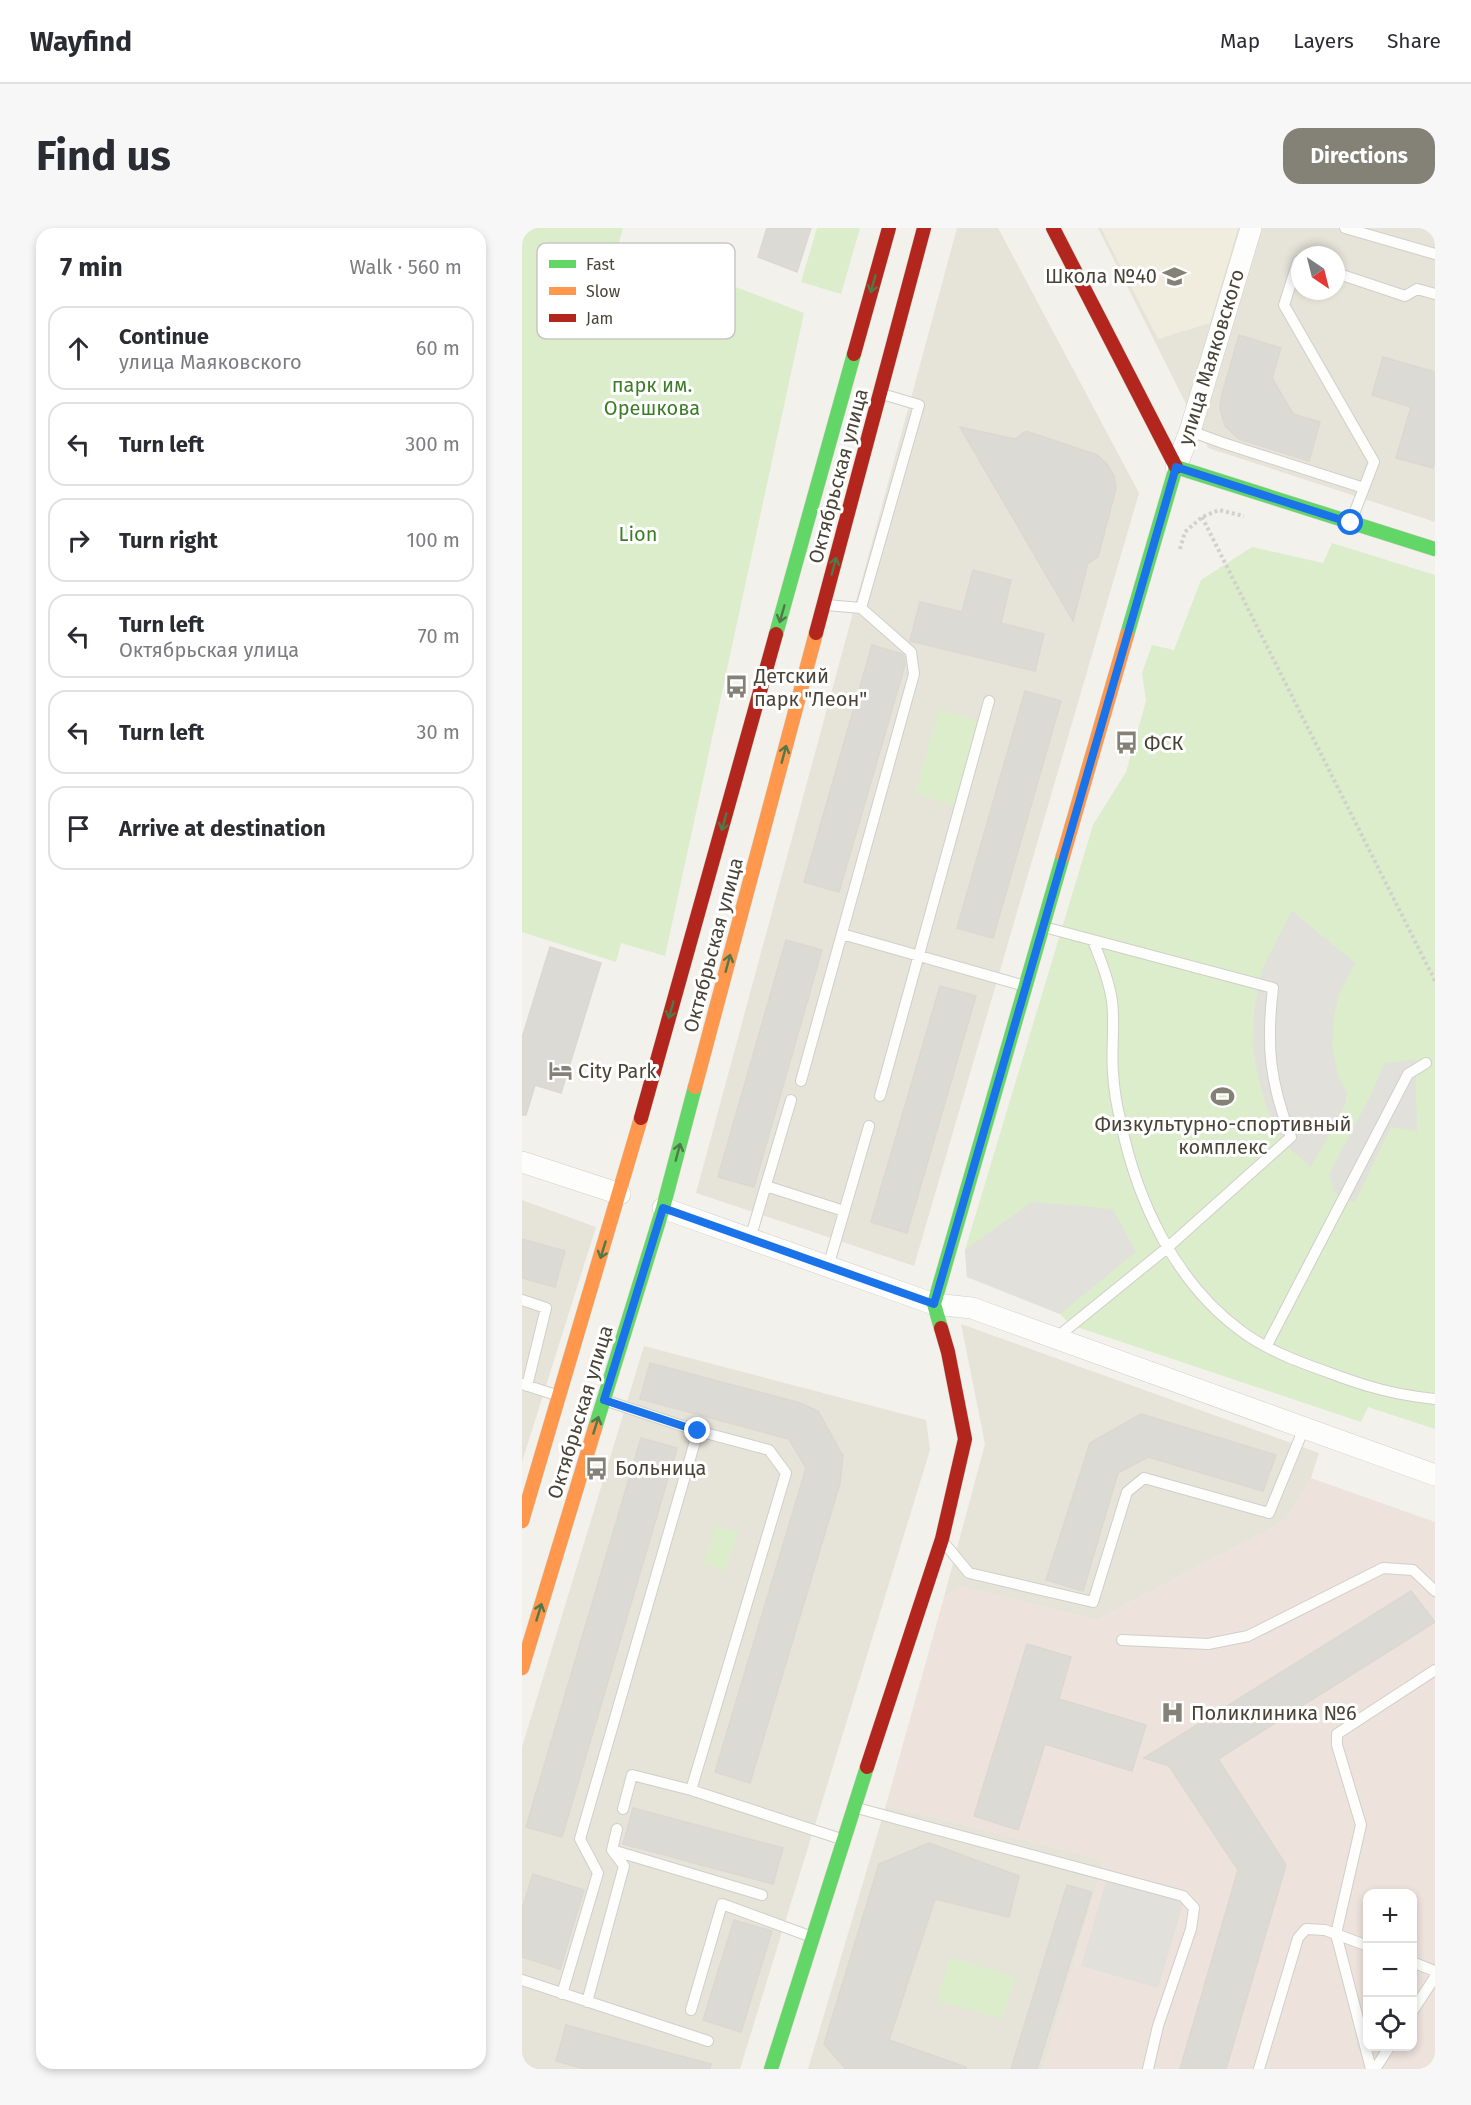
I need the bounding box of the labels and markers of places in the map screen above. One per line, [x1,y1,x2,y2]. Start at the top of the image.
school or university icon: Школа №40 [1162,263,1188,289]
place label: Школа №40 [1045,264,1157,288]
place label: Детский парк "Леон" [753,664,867,711]
bus stop icon: Детский парк "Леон" [723,674,749,700]
bus stop icon: ФСК [1113,730,1139,756]
place label: ФСК [1144,731,1184,755]
hotel icon: City Park [547,1058,573,1084]
place label: City Park [578,1059,657,1083]
sports icon: Физкультурно-спортивный комплекс [1210,1083,1236,1109]
place label: Физкультурно-спортивный комплекс [1094,1112,1352,1159]
bus stop icon: Больница [584,1455,610,1481]
place label: Больница [615,1456,706,1480]
hospital icon: Поликлиника №6 [1160,1700,1186,1726]
place label: Поликлиника №6 [1191,1701,1357,1725]

